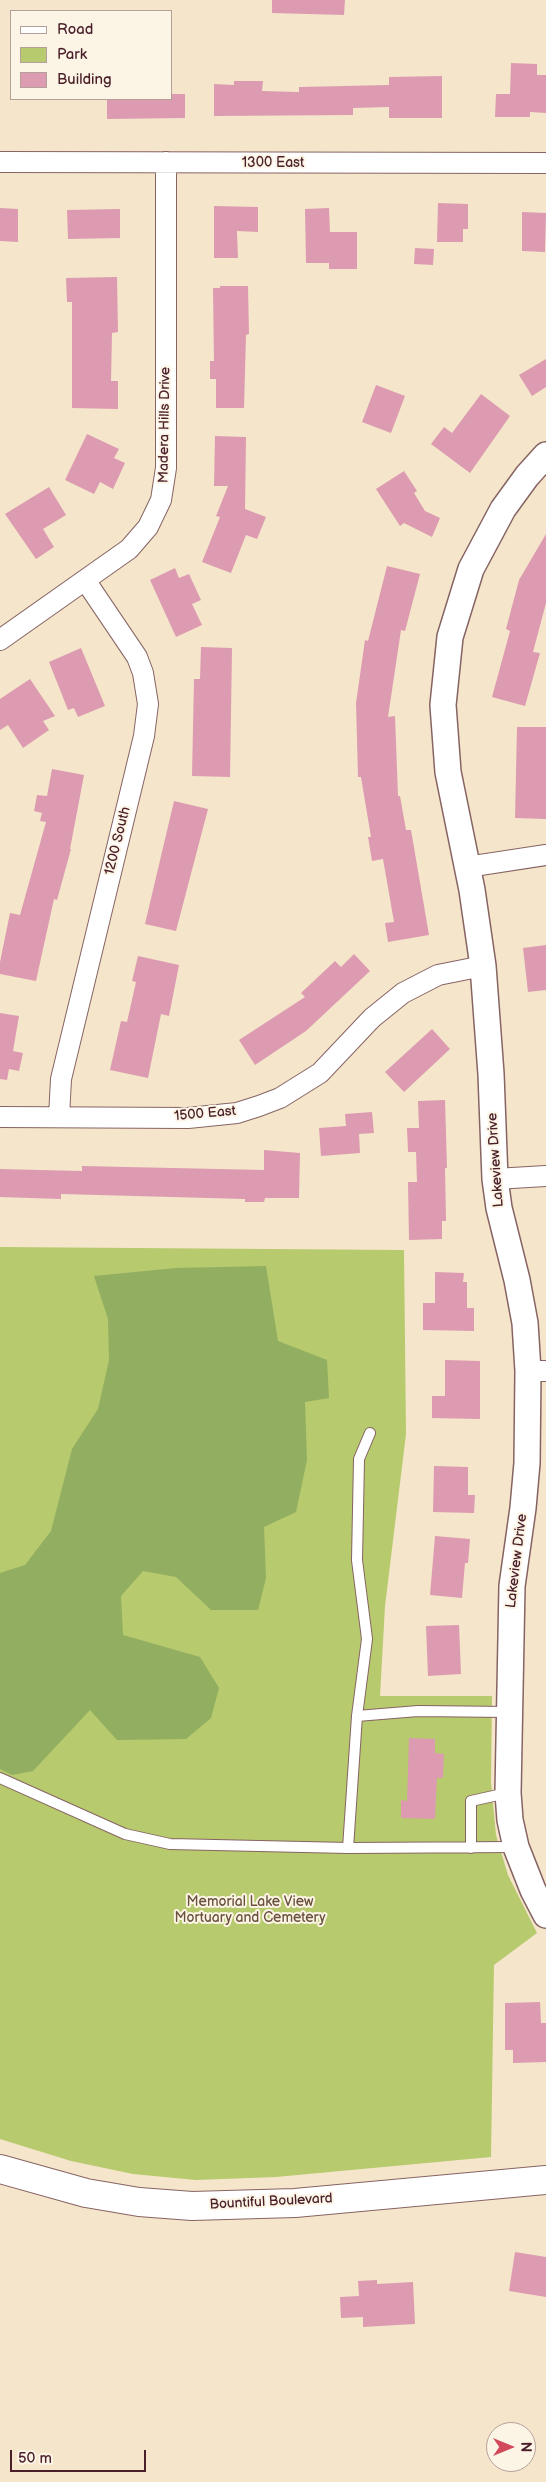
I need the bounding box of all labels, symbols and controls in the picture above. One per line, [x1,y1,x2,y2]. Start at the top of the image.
legend [10,10,172,100]
text: Road [57,20,93,39]
text: Park [57,45,87,64]
text: Building [57,70,112,89]
street label: 1300 East [242,155,304,171]
street label: Madera Hills Drive [156,367,174,483]
street label: 1200 South [101,805,135,877]
street label: 1500 East [173,1103,237,1125]
street label: Lakeview Drive [484,1112,508,1208]
street label: Lakeview Drive [503,1513,531,1609]
park label: Memorial Lake View Mortuary and Cemetery [174,1894,326,1926]
street label: Bountiful Boulevard [209,2190,333,2214]
north arrow [486,2422,536,2472]
scale bar [12,2440,149,2472]
text: N [517,2442,534,2452]
text: 50 m [18,2449,52,2468]

